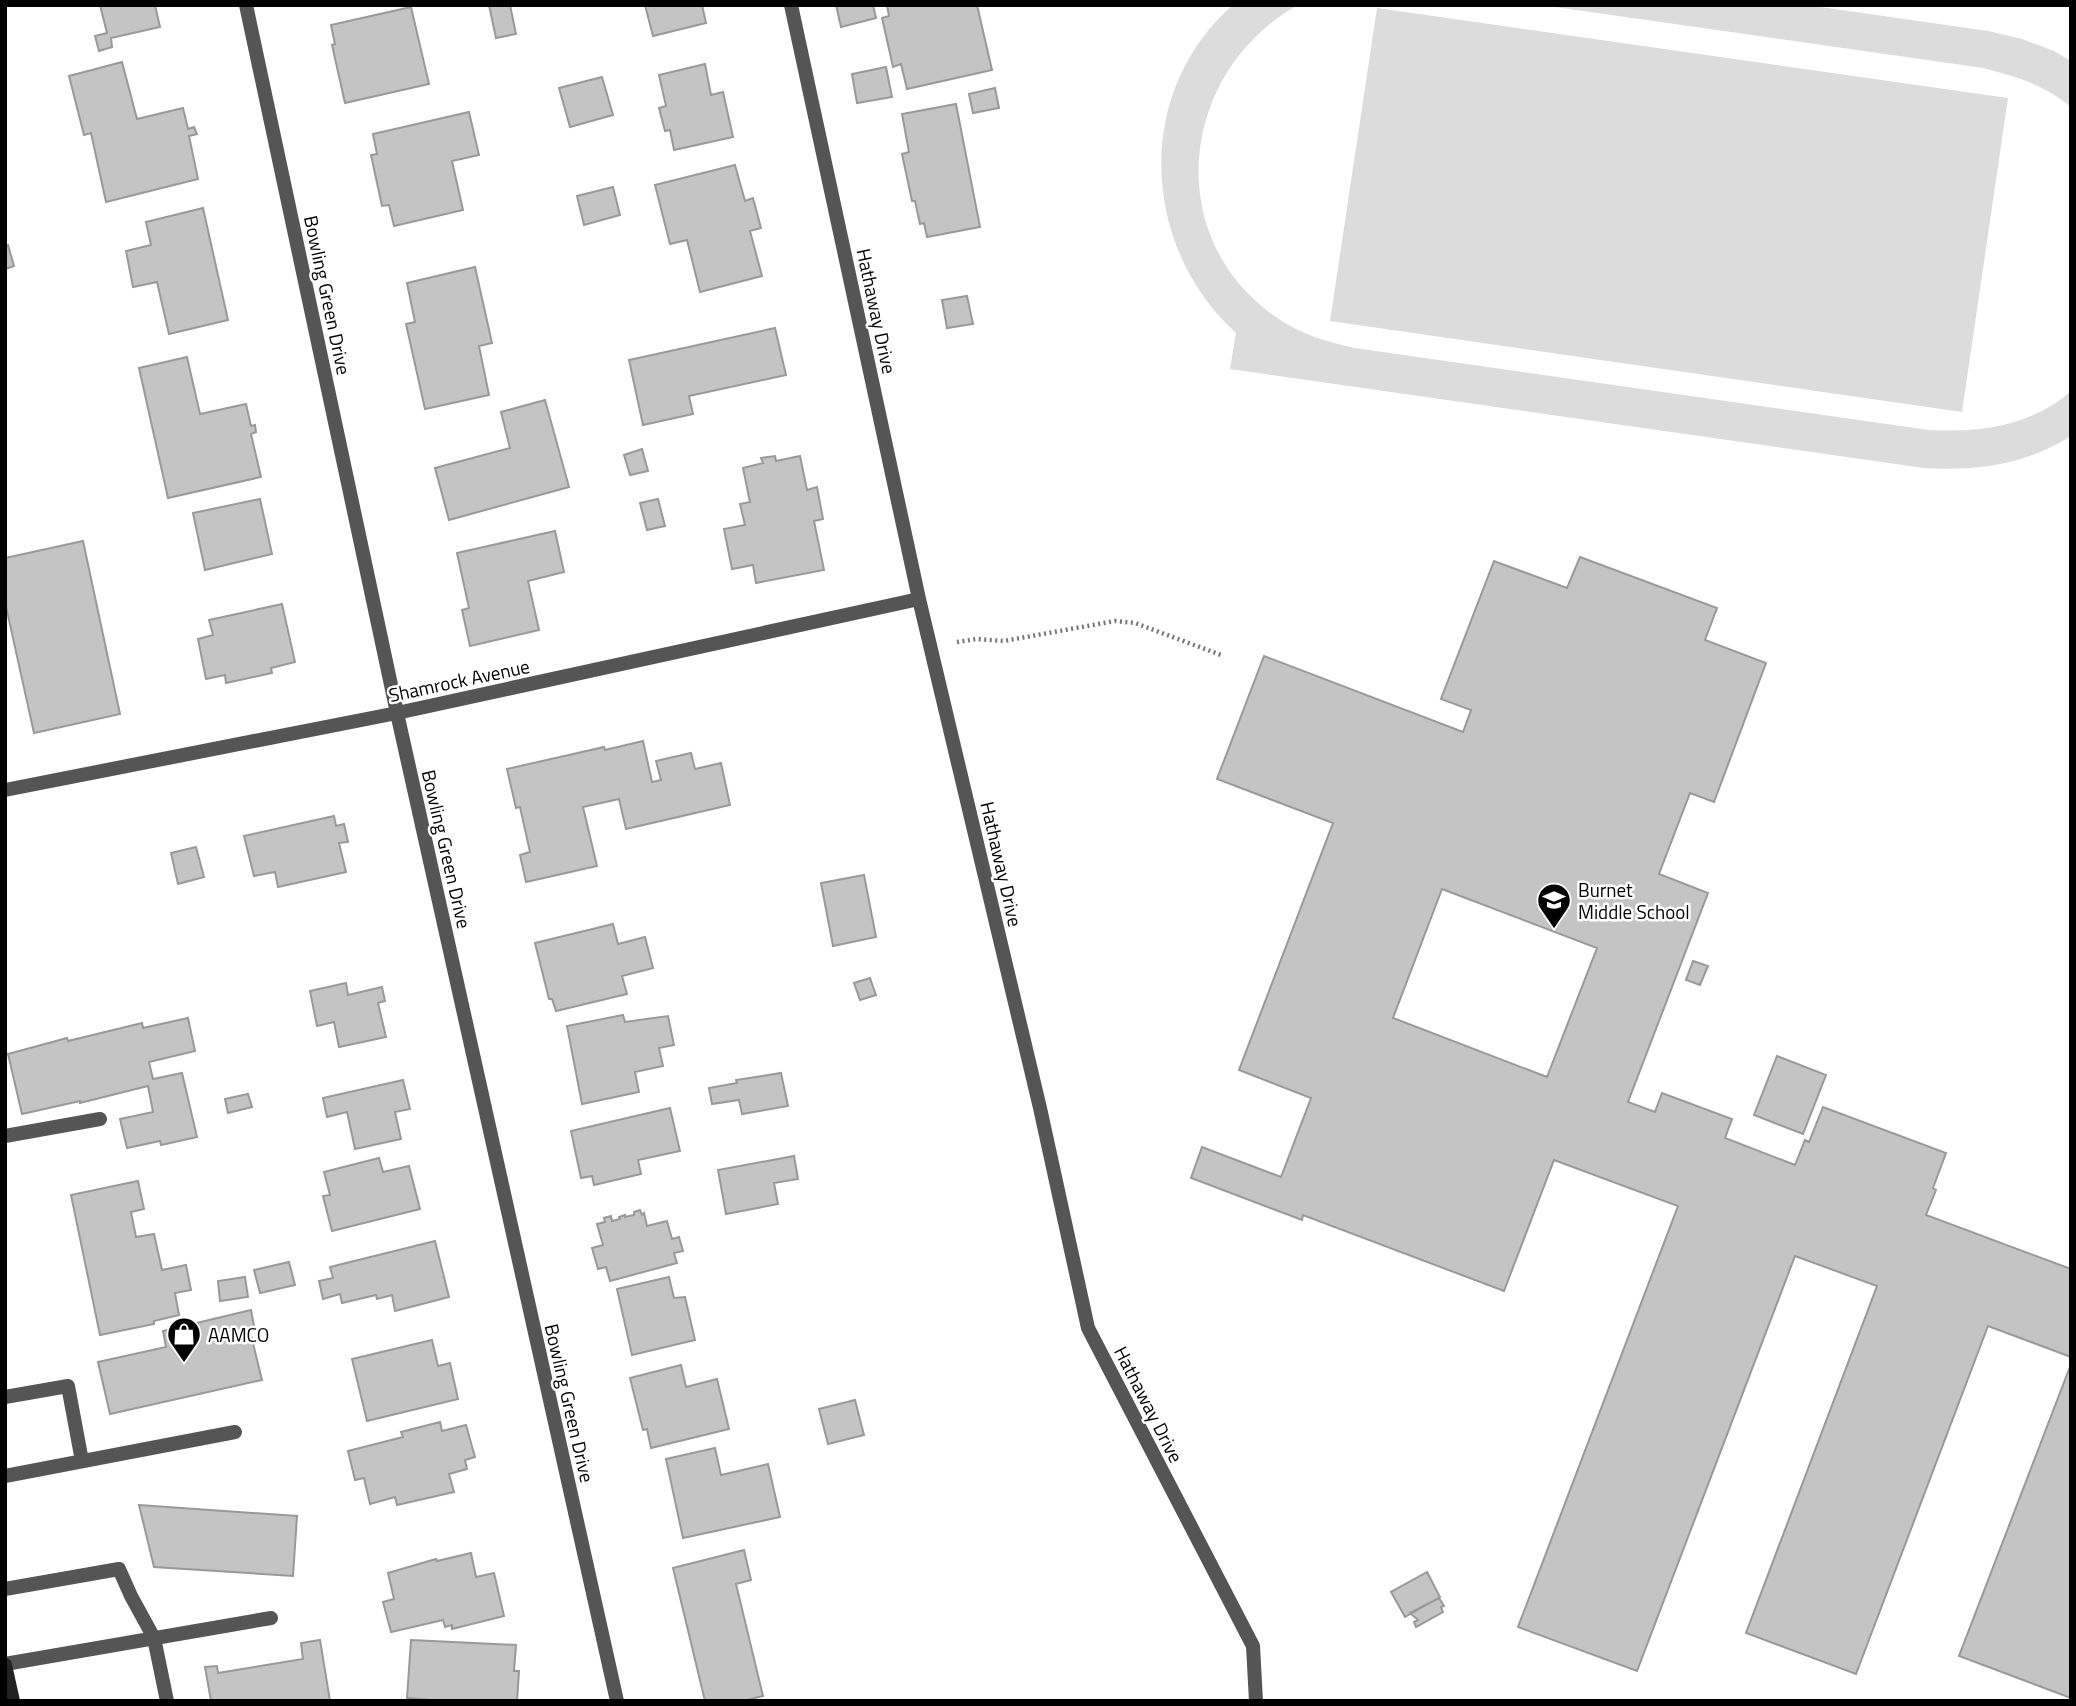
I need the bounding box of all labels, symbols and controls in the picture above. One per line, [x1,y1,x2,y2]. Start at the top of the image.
street label: Bowling Green Drive [297,213,359,377]
street label: Hathaway Drive [850,246,904,376]
street label: Shamrock Avenue [386,651,532,709]
street label: Bowling Green Drive [415,767,479,931]
street label: Hathaway Drive [974,799,1030,929]
place label: Burnet Middle School [1578,875,1690,926]
school or university icon: Burnet Middle School [1535,881,1573,930]
shop icon: AAMCO [165,1315,203,1364]
place label: AAMCO [208,1320,269,1349]
street label: Bowling Green Drive [538,1321,602,1485]
street label: Hathaway Drive [1107,1341,1191,1467]

